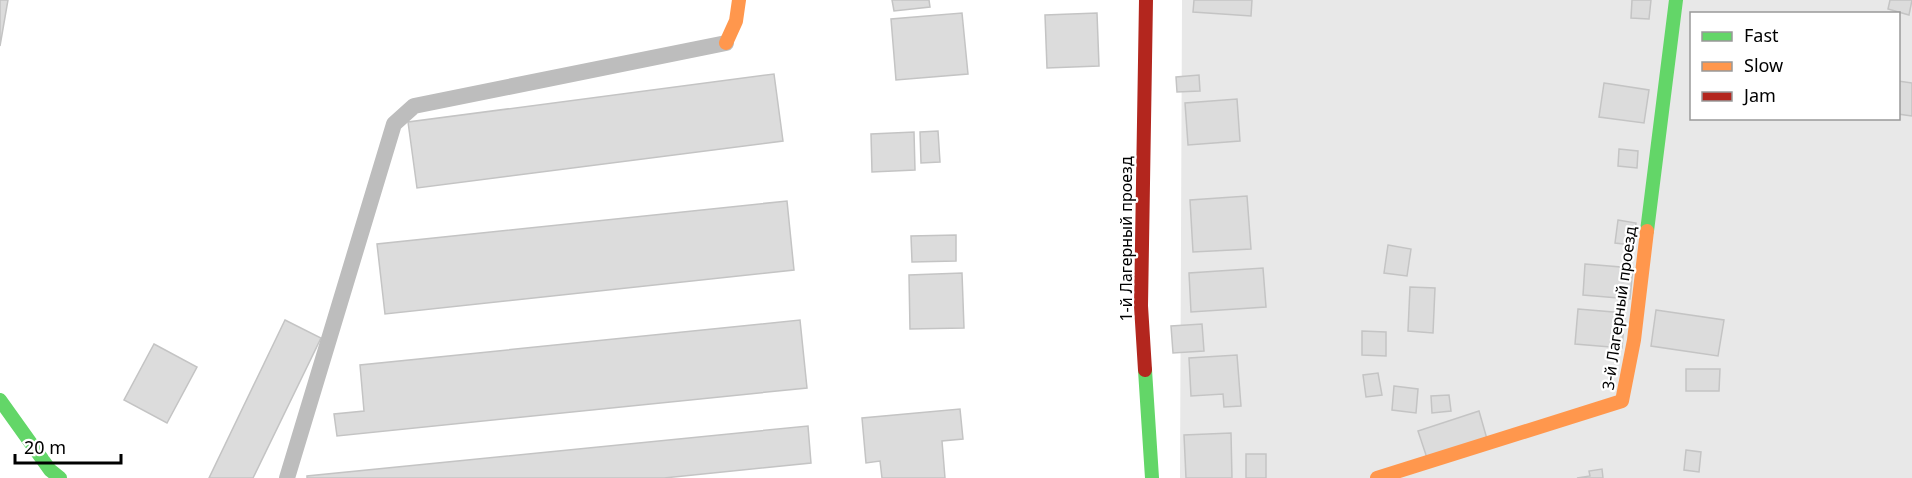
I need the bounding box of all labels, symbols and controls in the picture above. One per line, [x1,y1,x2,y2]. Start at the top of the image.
legend [1690,12,1900,120]
text: Fast [1744,23,1779,47]
text: Slow [1744,53,1783,77]
text: Jam [1742,83,1776,107]
street label: 1-й Лагерный проезд [1115,156,1137,322]
street label: 3-й Лагерный проезд [1597,224,1641,391]
scale bar [15,427,122,465]
text: 20 m [24,435,66,459]

